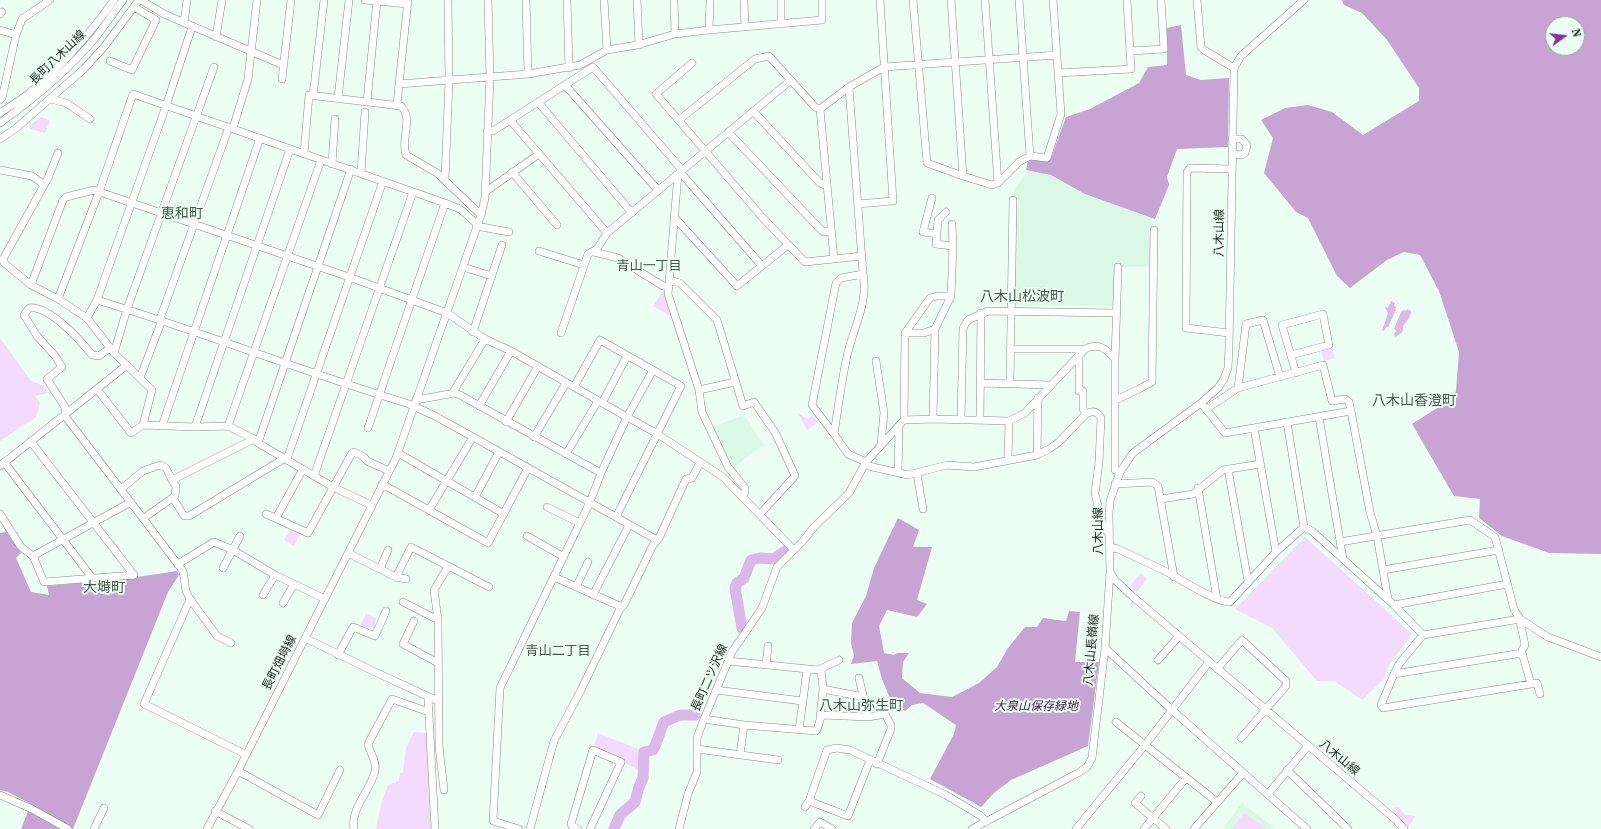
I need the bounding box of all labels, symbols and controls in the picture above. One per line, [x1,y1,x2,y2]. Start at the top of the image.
north arrow [1545,16,1585,56]
text: N [1568,27,1584,39]
street label: 長町八木山線 [27,28,89,88]
district label: 恵和町 [161,206,203,222]
street label: 八木山線 [1212,209,1228,257]
district label: 青山一丁目 [617,259,681,275]
district label: 八木山松波町 [980,289,1064,305]
district label: 八木山香澄町 [1372,393,1456,409]
street label: 八木山線 [1092,507,1106,555]
district label: 大塒町 [83,580,125,596]
street label: 八木山長嶺線 [1082,614,1102,686]
street label: 長町畑塒線 [260,633,300,693]
street label: 長町二ツ沢線 [689,642,731,714]
district label: 青山二丁目 [526,644,590,660]
district label: 八木山弥生町 [819,698,903,714]
park label: 大泉山保存緑地 [994,700,1078,714]
street label: 八木山線 [1316,737,1362,779]

